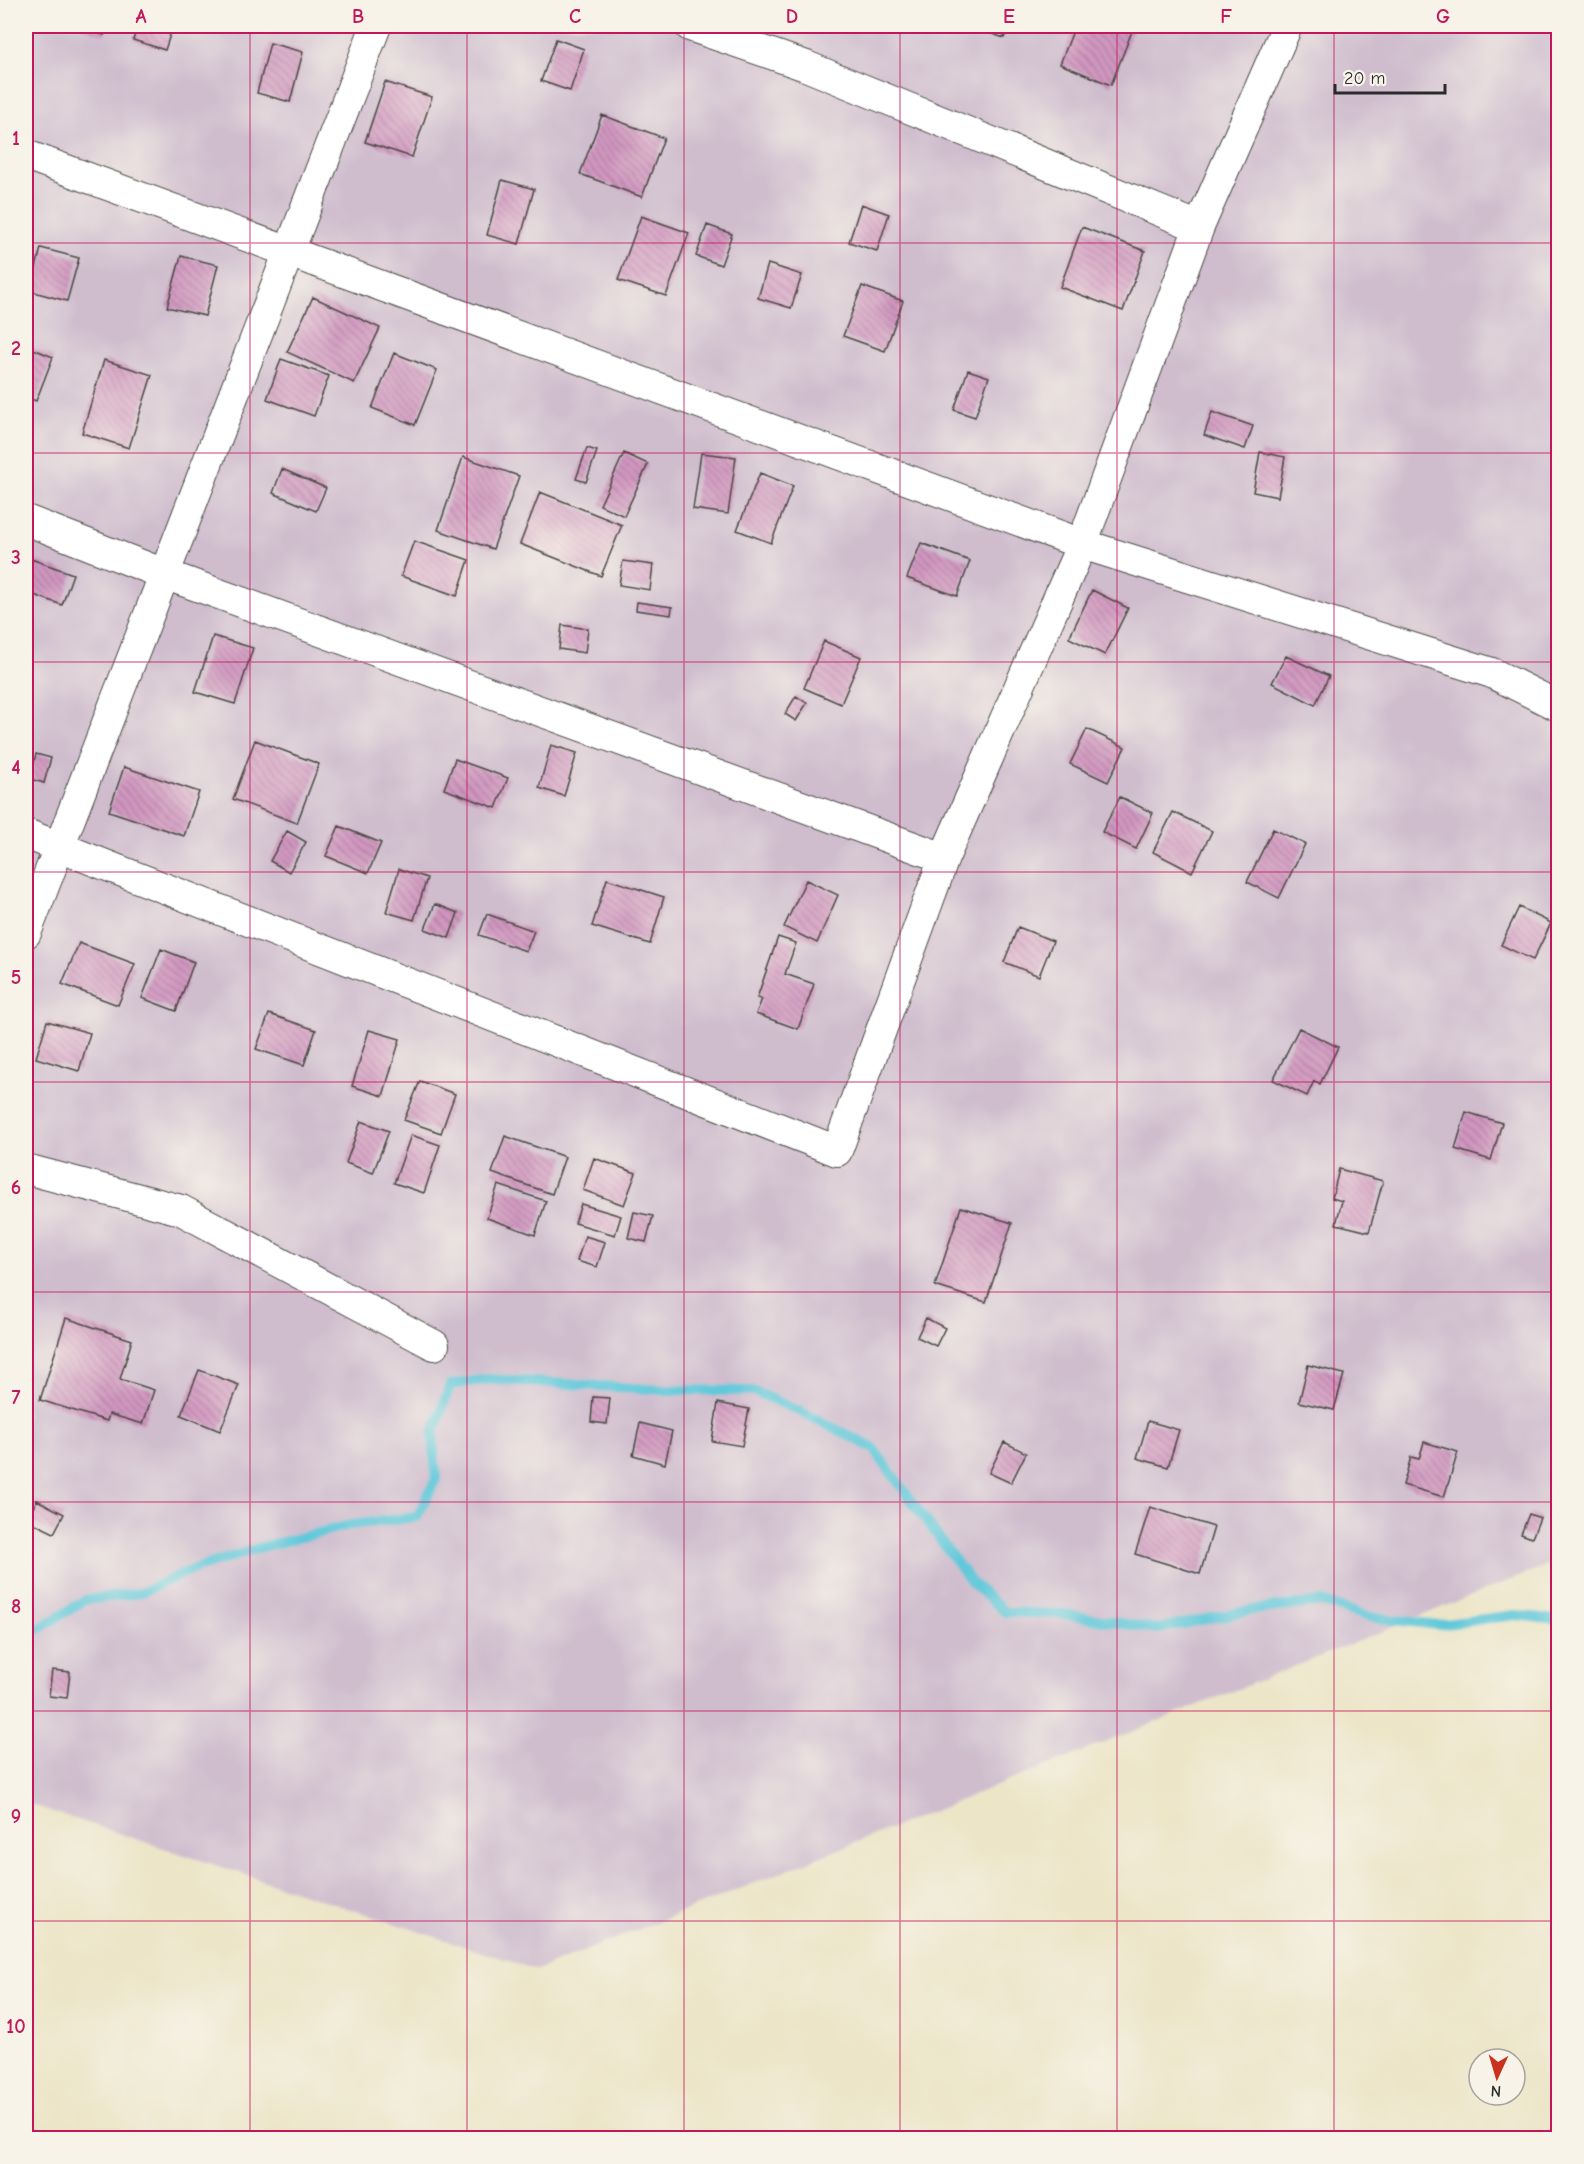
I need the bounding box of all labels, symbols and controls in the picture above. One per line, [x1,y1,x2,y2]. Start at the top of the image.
text: A [135,5,147,28]
text: B [352,5,364,28]
text: C [569,5,581,28]
text: D [786,5,798,28]
text: E [1003,5,1015,28]
text: F [1220,5,1232,28]
text: G [1436,5,1450,28]
scale bar [1335,57,1444,95]
text: 20 m [1344,68,1385,89]
text: 1 [12,127,20,150]
text: 2 [11,337,21,360]
text: 3 [11,546,21,569]
text: 4 [11,756,21,779]
text: 5 [11,966,21,989]
text: 6 [11,1176,21,1199]
text: 7 [12,1386,21,1409]
text: 8 [11,1595,21,1618]
text: 9 [11,1805,21,1828]
text: 10 [6,2015,26,2038]
north arrow [1467,2047,1527,2107]
text: N [1490,2082,1502,2100]

